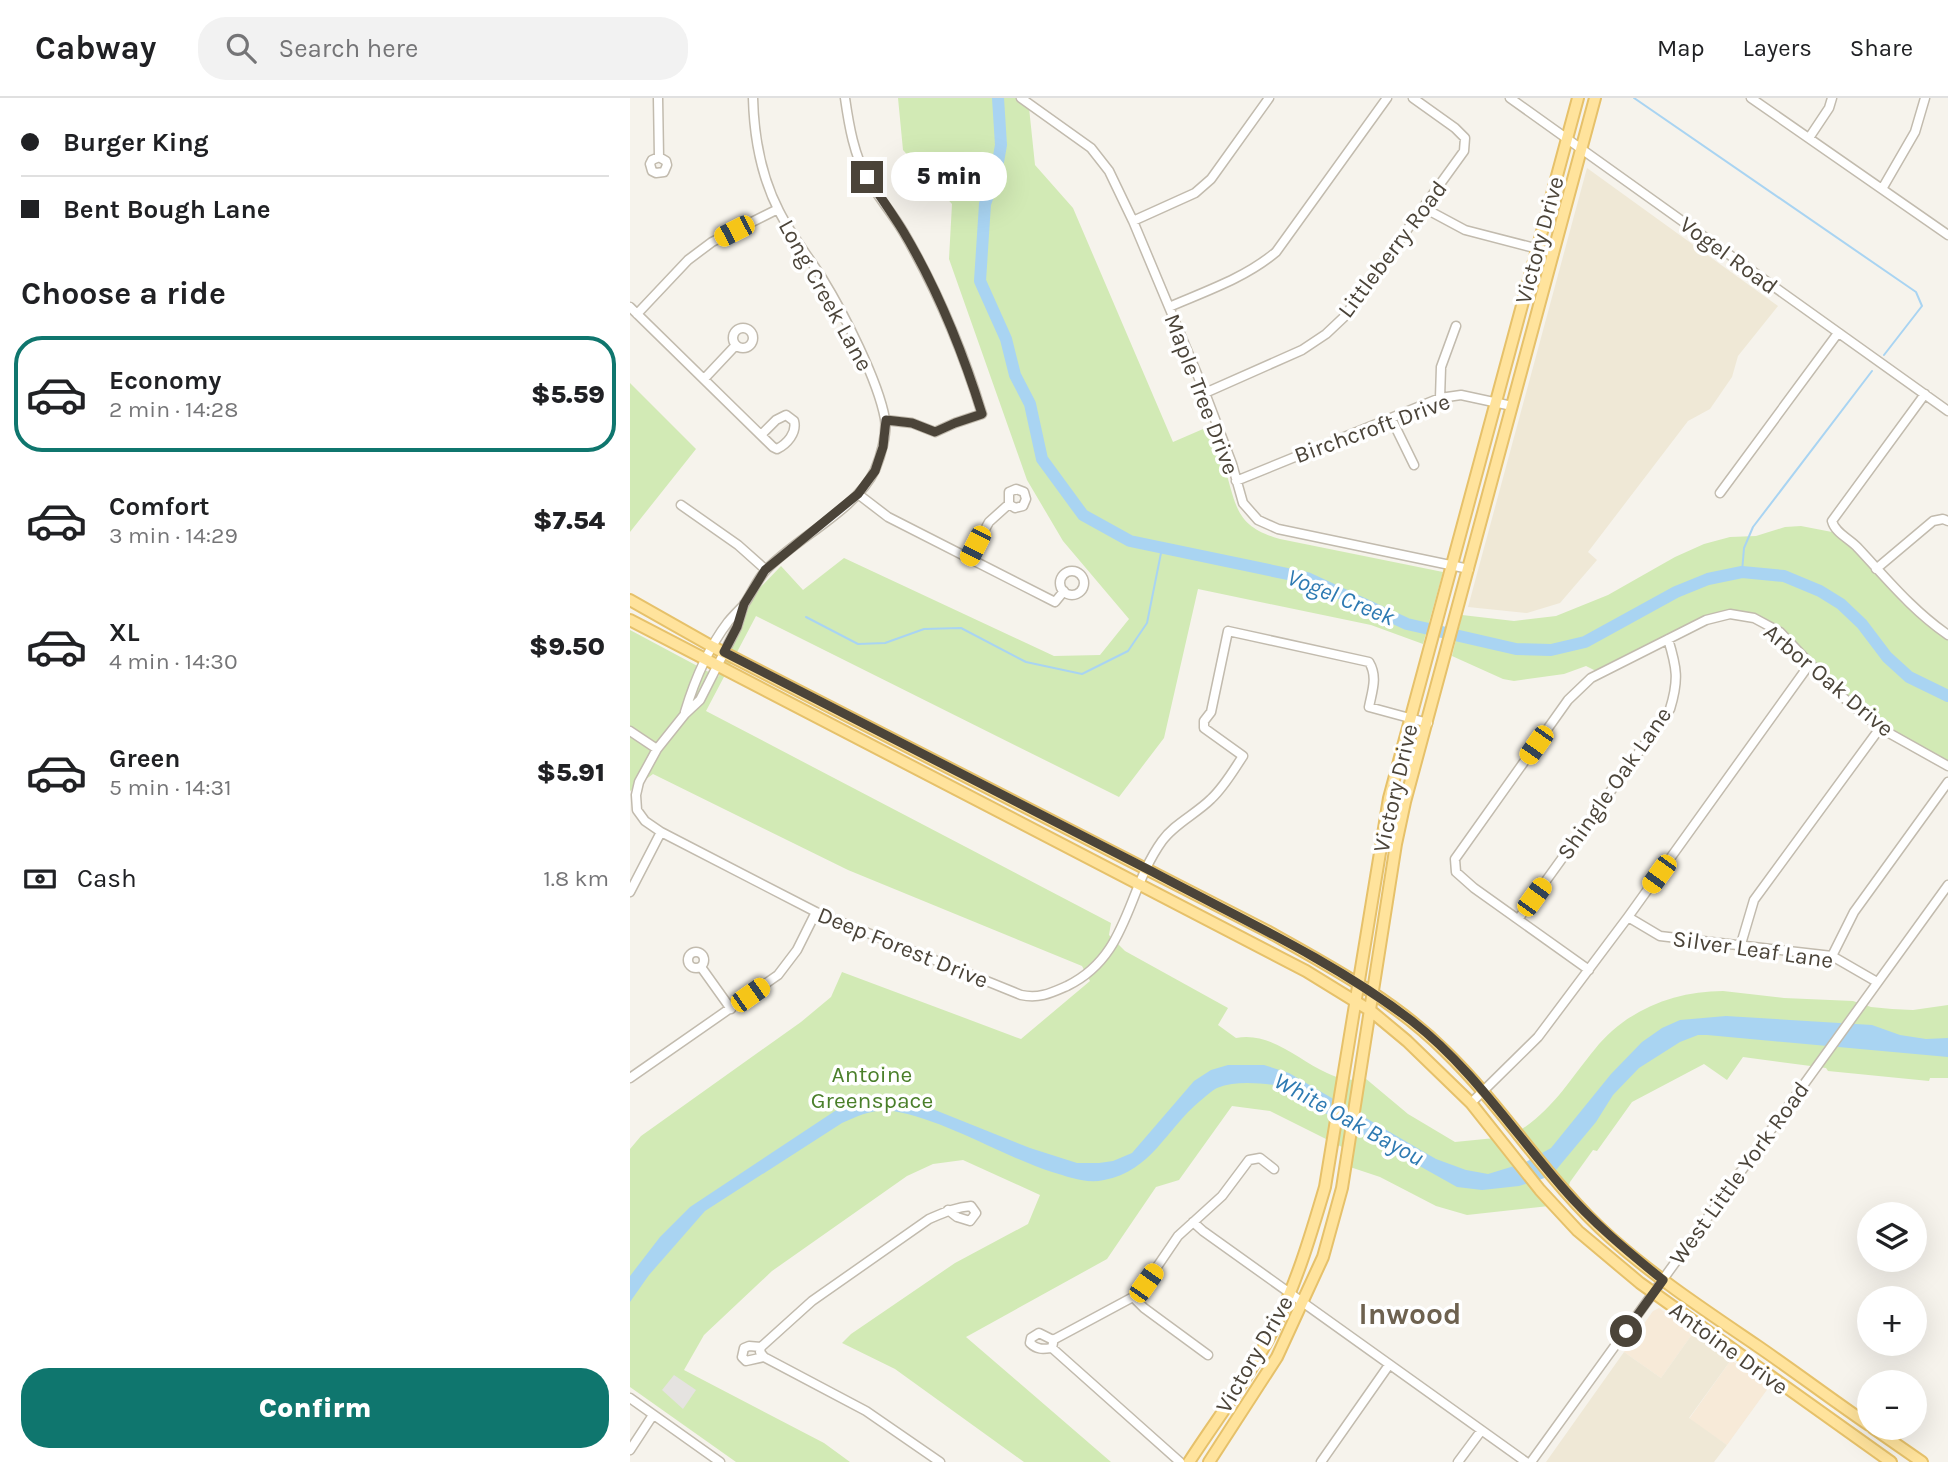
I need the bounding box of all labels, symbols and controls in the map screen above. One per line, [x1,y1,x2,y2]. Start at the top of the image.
search box [198,17,688,80]
text: Cabway [35,29,156,67]
icon: search [222,29,260,67]
text: Search here [278,33,418,64]
text: Map [1657,34,1705,62]
text: Layers [1743,34,1812,62]
text: Share [1850,34,1913,62]
text: Burger King [63,127,209,158]
callout: 5 min [892,153,1007,202]
route end [851,161,883,193]
text: 5 min [916,163,982,190]
street label: Victory Drive [1509,173,1569,307]
street label: Littleberry Road [1332,176,1453,323]
text: Bent Bough Lane [63,194,270,225]
street label: Vogel Road [1674,211,1783,300]
car [711,212,758,250]
street label: Long Creek Lane [773,215,878,376]
text: Choose a ride [21,275,226,312]
street label: Maple Tree Drive [1158,310,1245,478]
icon: car [25,363,88,426]
text: Economy [109,365,221,396]
text: $5.59 [531,379,605,410]
street label: Birchcroft Drive [1291,388,1454,469]
text: 2 min · 14:28 [109,396,238,423]
icon: car [25,489,88,552]
text: Comfort [109,491,210,522]
text: $7.54 [533,505,605,536]
text: 3 min · 14:29 [109,522,238,549]
car [957,523,994,569]
water label: Vogel Creek [1283,563,1400,632]
icon: car [25,615,88,678]
text: XL [109,617,140,648]
street label: Arbor Oak Drive [1758,618,1899,743]
text: $9.50 [529,631,605,662]
text: 4 min · 14:30 [109,648,238,675]
street label: Shingle Oak Lane [1552,702,1677,865]
street label: Victory Drive [1368,721,1423,855]
car [1516,722,1557,768]
icon: car [25,741,88,804]
text: Green [109,743,181,774]
text: $5.91 [537,757,605,788]
text: 5 min · 14:31 [109,774,232,801]
car [1639,851,1680,897]
icon: cash [21,860,59,898]
text: Cash [77,863,137,894]
text: 1.8 km [543,865,609,892]
car [1514,874,1555,920]
street label: Deep Forest Drive [814,901,992,994]
street label: Silver Leaf Lane [1671,925,1835,974]
car [727,974,774,1016]
park label: Antoine Greenspace [811,1061,933,1114]
water label: White Oak Bayou [1269,1066,1429,1172]
street label: West Little York Road [1664,1076,1815,1270]
map controls [1857,1202,1927,1440]
button: layers [1857,1202,1927,1272]
car [1126,1260,1167,1306]
button: + [1857,1286,1927,1356]
street label: Victory Drive [1210,1291,1299,1418]
district label: Inwood [1359,1296,1461,1332]
street label: Antoine Drive [1664,1296,1793,1400]
route start [1610,1315,1642,1347]
button: Confirm [21,1368,609,1448]
button: − [1857,1370,1927,1440]

